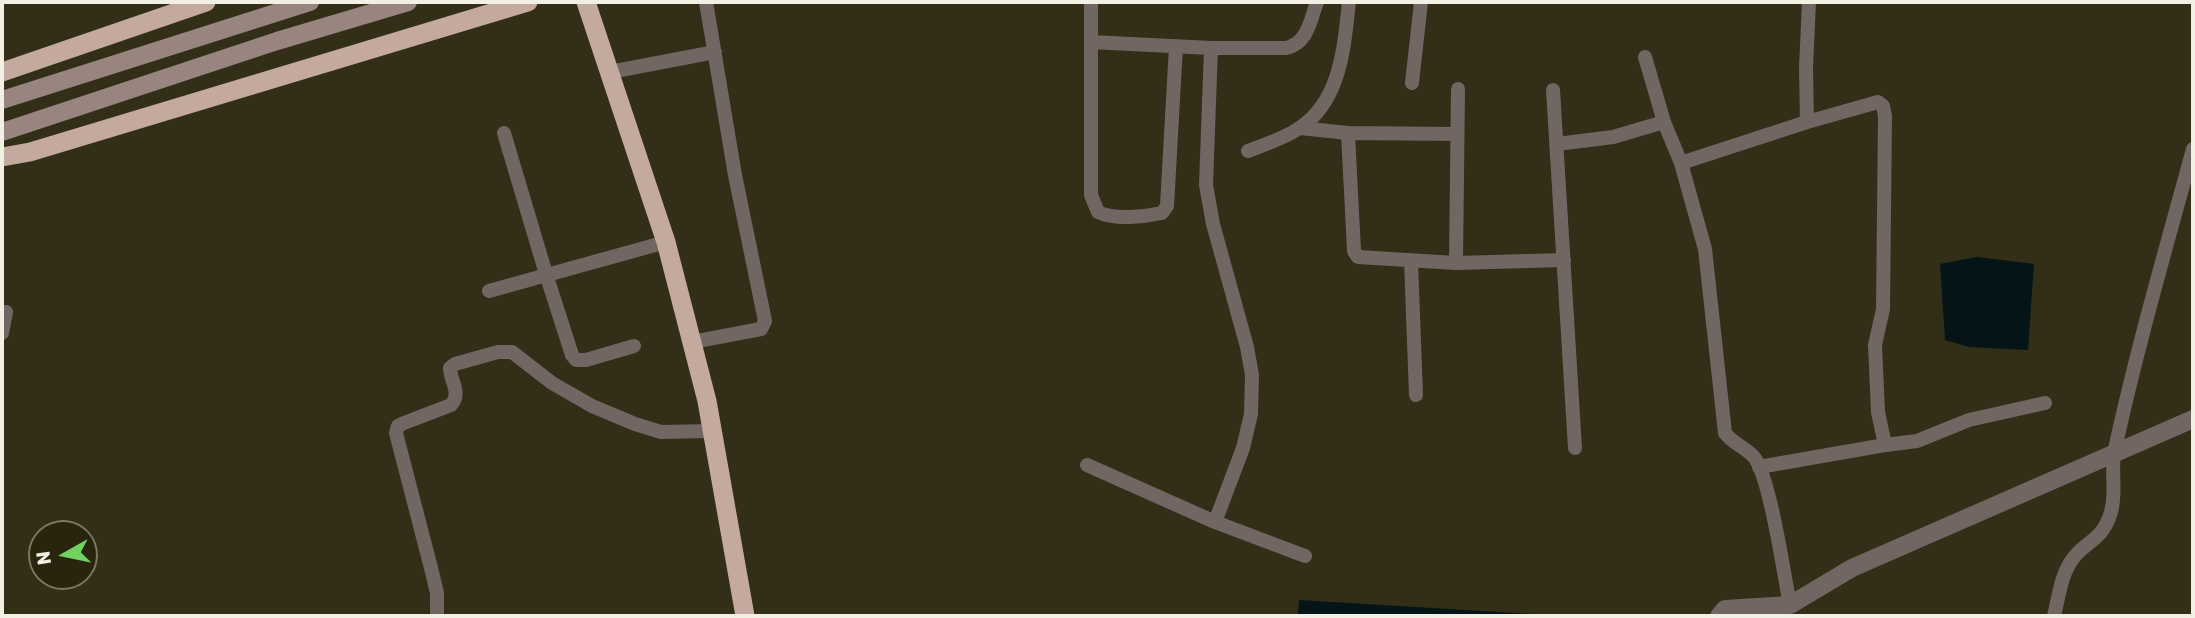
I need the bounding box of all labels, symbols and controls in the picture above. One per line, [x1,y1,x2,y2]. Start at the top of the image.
north arrow [28,520,98,590]
text: N [31,550,56,567]

